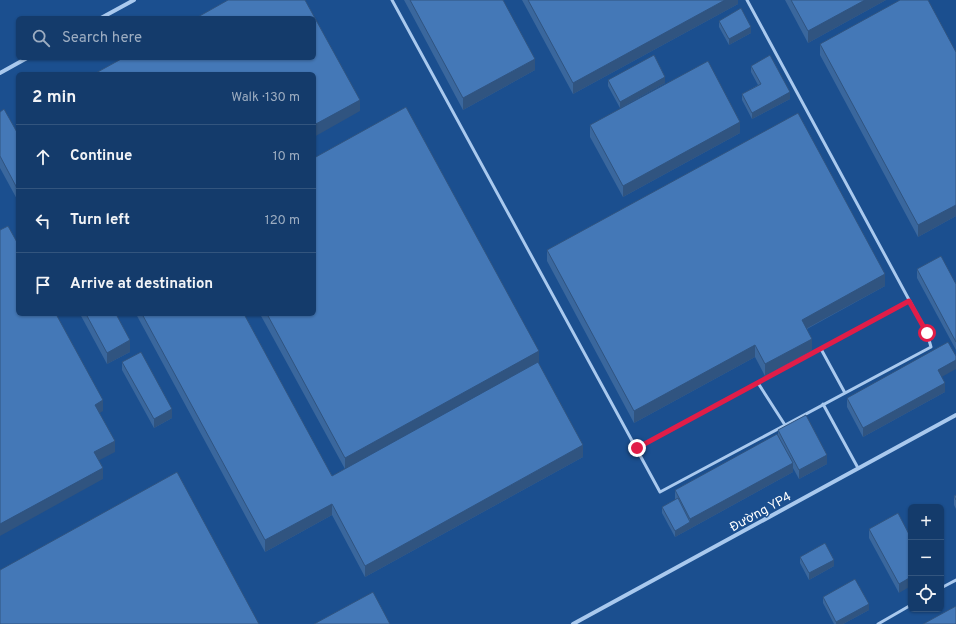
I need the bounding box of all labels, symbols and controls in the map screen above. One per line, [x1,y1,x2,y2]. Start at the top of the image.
search box [16,16,316,60]
icon: search [30,27,52,49]
text: Search here [62,29,142,48]
text: 2 min [32,87,76,109]
text: Walk · 130 m [231,90,300,106]
icon: ahead [32,146,54,168]
text: Continue [70,147,132,166]
text: 10 m [273,149,300,165]
icon: left [32,210,54,232]
text: Turn left [70,211,130,230]
text: 120 m [265,213,300,229]
icon: arrive [32,274,54,296]
text: Arrive at destination [70,275,213,294]
route start [918,324,936,342]
route end [628,439,646,457]
street label: Đường YP4 [727,489,795,536]
map controls [908,504,944,612]
button: + [908,504,944,540]
button: − [908,540,944,576]
button: locate [908,576,944,612]

